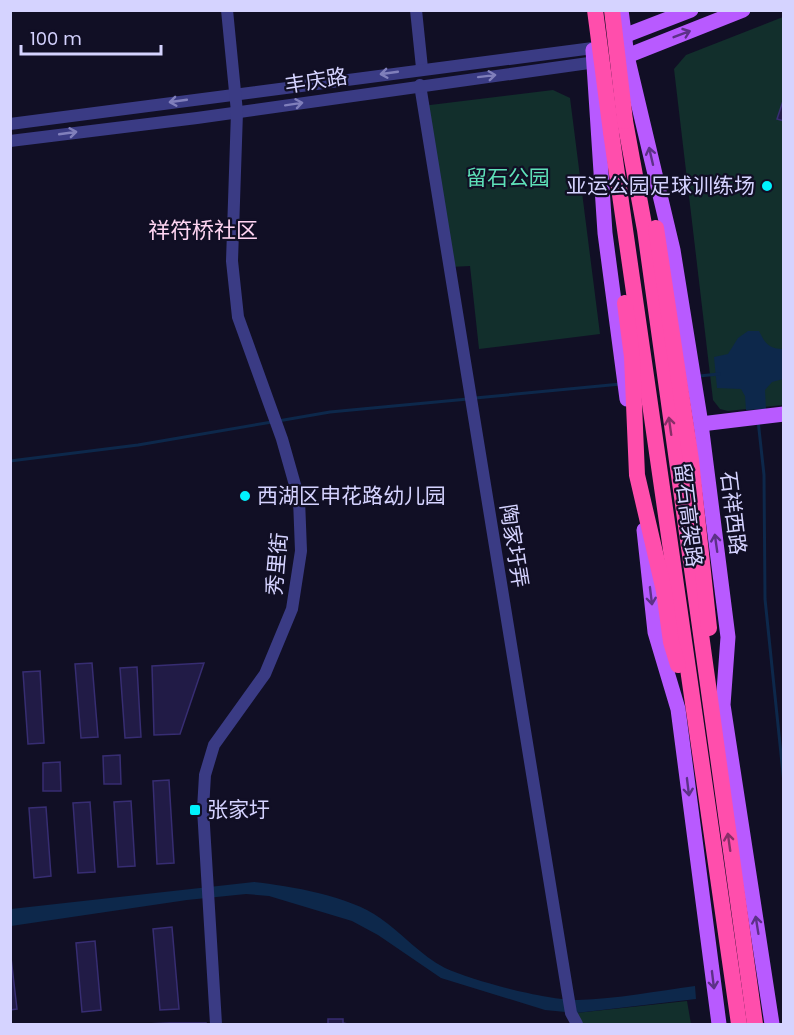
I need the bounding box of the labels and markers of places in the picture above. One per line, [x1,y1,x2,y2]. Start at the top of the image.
place label: 亚运公园足球训练场 [566,171,755,200]
marker: 亚运公园足球训练场 [760,179,774,193]
place label: 西湖区申花路幼儿园 [257,481,446,510]
marker: 西湖区申花路幼儿园 [238,489,252,503]
place label: 张家圩 [207,795,270,824]
marker: 张家圩 [188,803,202,817]

